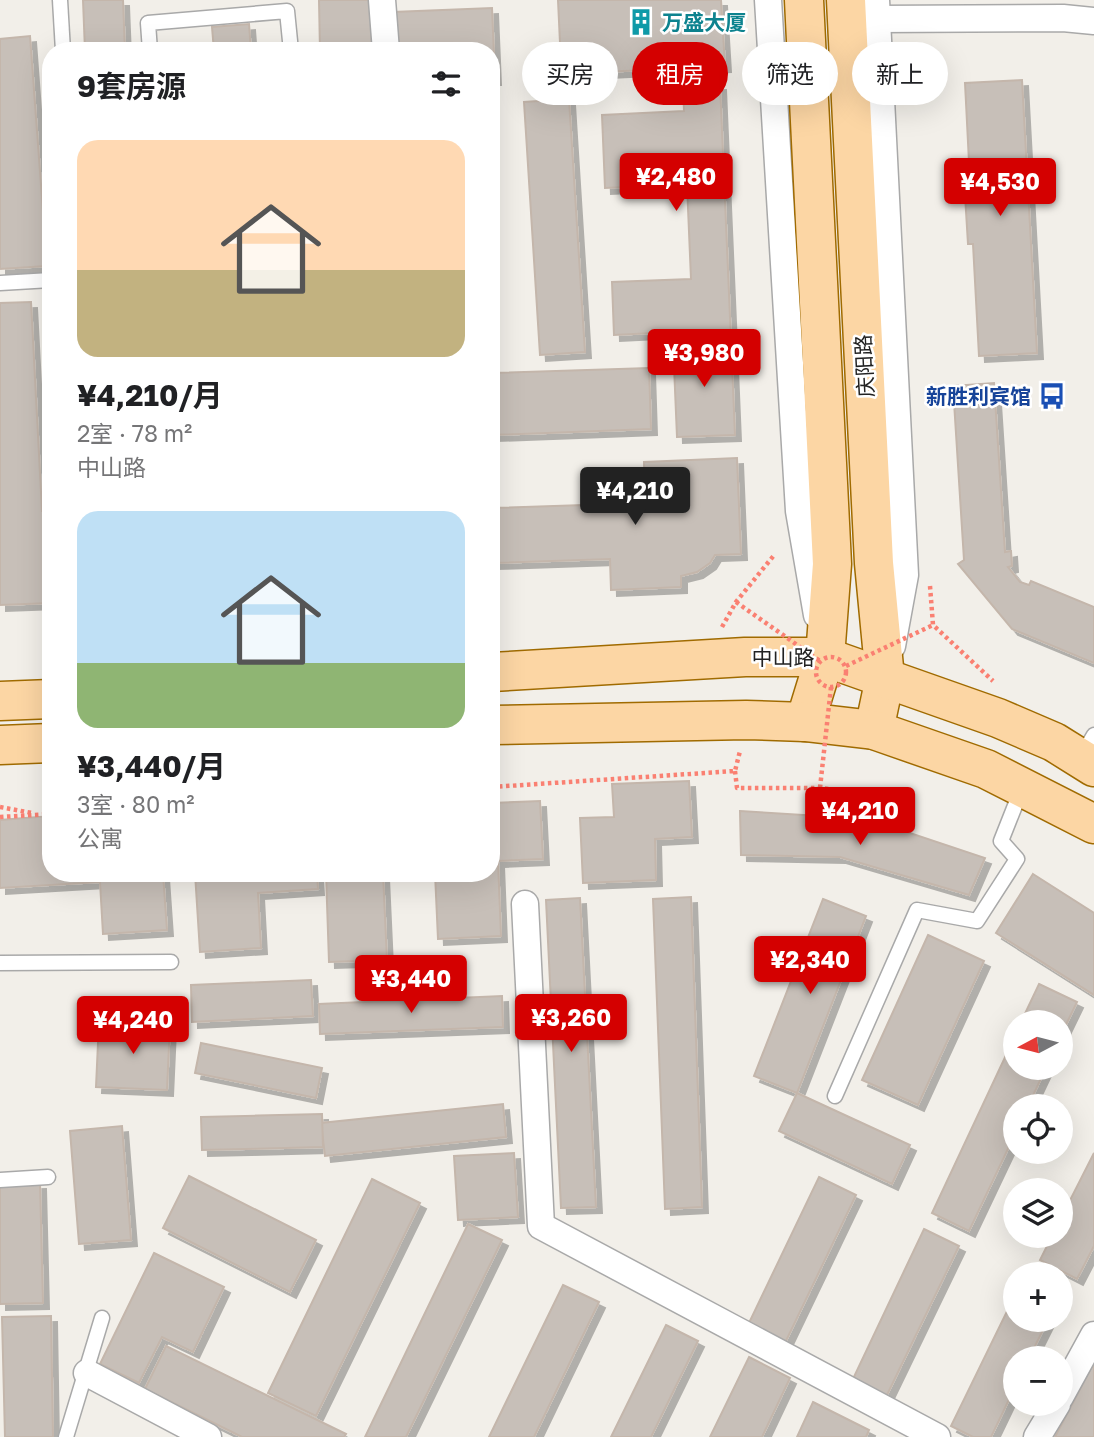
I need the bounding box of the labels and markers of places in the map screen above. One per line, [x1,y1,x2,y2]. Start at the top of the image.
building icon: 万盛大厦 [626,7,656,37]
place label: 万盛大厦 [662,9,746,35]
pin: ¥2,480 [619,154,733,213]
pin: ¥4,530 [943,158,1057,218]
pin: ¥3,980 [647,330,761,389]
bus stop icon: 新胜利宾馆 [1037,381,1067,411]
place label: 新胜利宾馆 [926,383,1031,409]
pin: ¥4,210 [578,468,692,527]
pin: ¥4,210 [803,788,917,847]
pin: ¥2,340 [753,936,867,996]
pin: ¥3,440 [354,956,468,1015]
pin: ¥3,260 [514,995,628,1054]
pin: ¥4,240 [76,996,190,1056]

